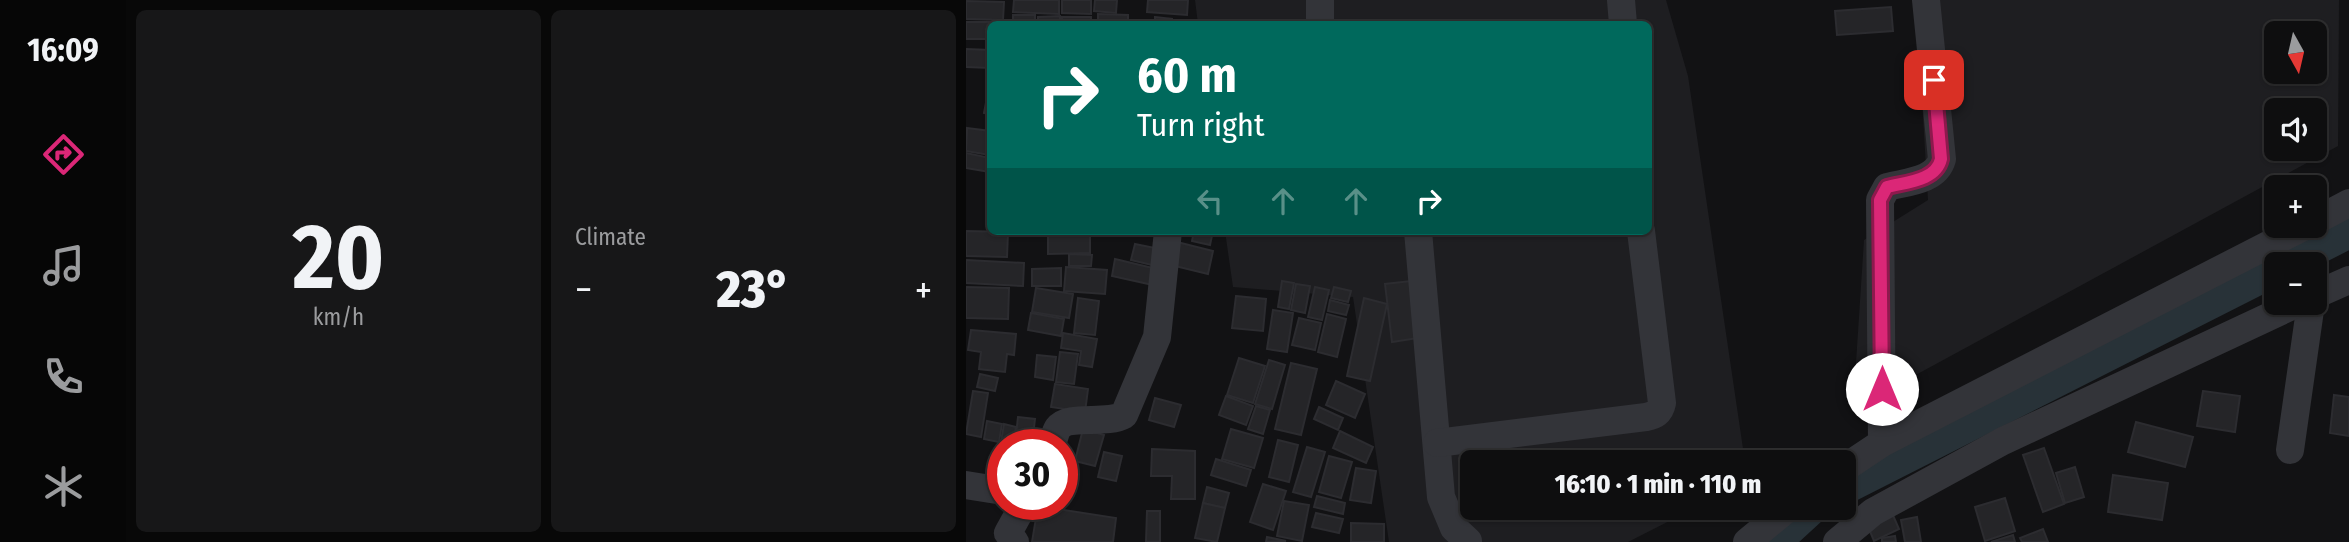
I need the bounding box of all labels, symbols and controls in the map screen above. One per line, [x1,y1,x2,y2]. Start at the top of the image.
north arrow [2264,21,2328,84]
map controls [2264,21,2327,315]
text: 16:09 [27,31,99,69]
text: 60 m [1137,46,1237,105]
icon: right [1022,49,1113,140]
pin [1904,50,1964,110]
icon: arrive [1915,61,1953,99]
button: sound [2264,98,2327,161]
text: Turn right [1137,106,1264,144]
icon: directions [39,130,88,179]
button: + [2264,175,2327,238]
icon: left [1191,182,1229,220]
icon: ahead [1264,182,1302,220]
icon: ahead [1337,182,1375,220]
icon: right [1410,182,1448,220]
text: 20 [293,203,384,312]
text: Climate [575,223,646,251]
icon: music [39,241,88,290]
button: − [2264,252,2327,315]
text: 23° [717,258,790,321]
text: − [575,267,592,313]
text: + [915,267,932,313]
text: km/h [313,303,364,331]
icon: phone [39,352,88,401]
position arrow [1845,352,1919,426]
speed limit sign: 30 [987,429,1078,520]
icon: climate [39,462,88,511]
text: 16:10 · 1 min · 110 m [1555,469,1761,500]

